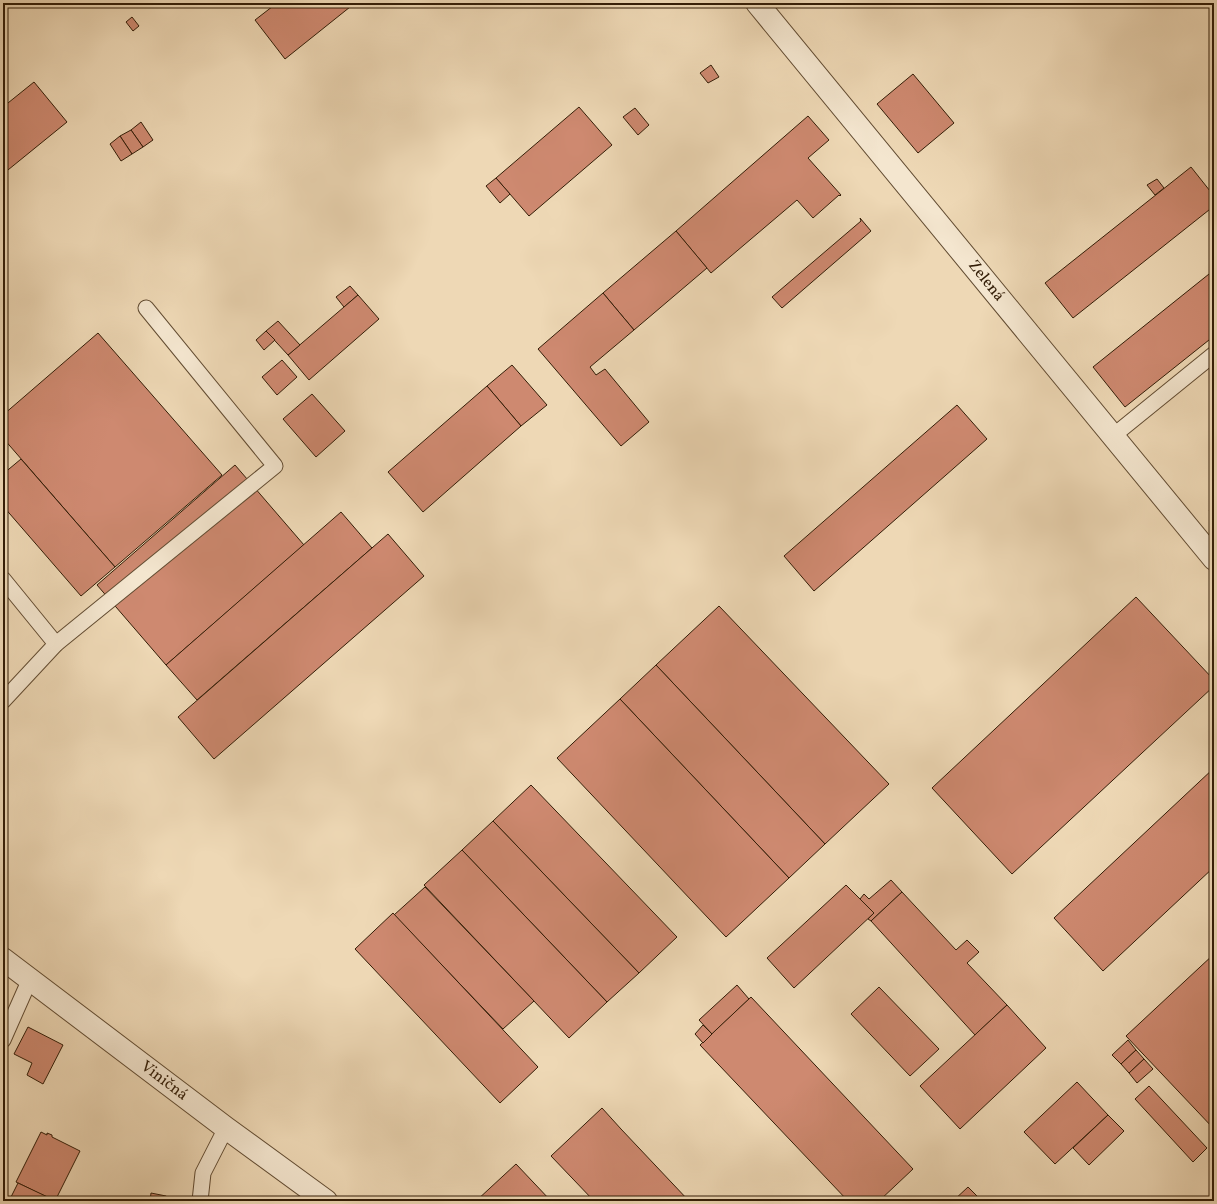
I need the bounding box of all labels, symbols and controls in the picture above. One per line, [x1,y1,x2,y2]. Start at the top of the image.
street label: Zelená [962,256,1010,306]
street label: Viničná [136,1056,192,1106]

